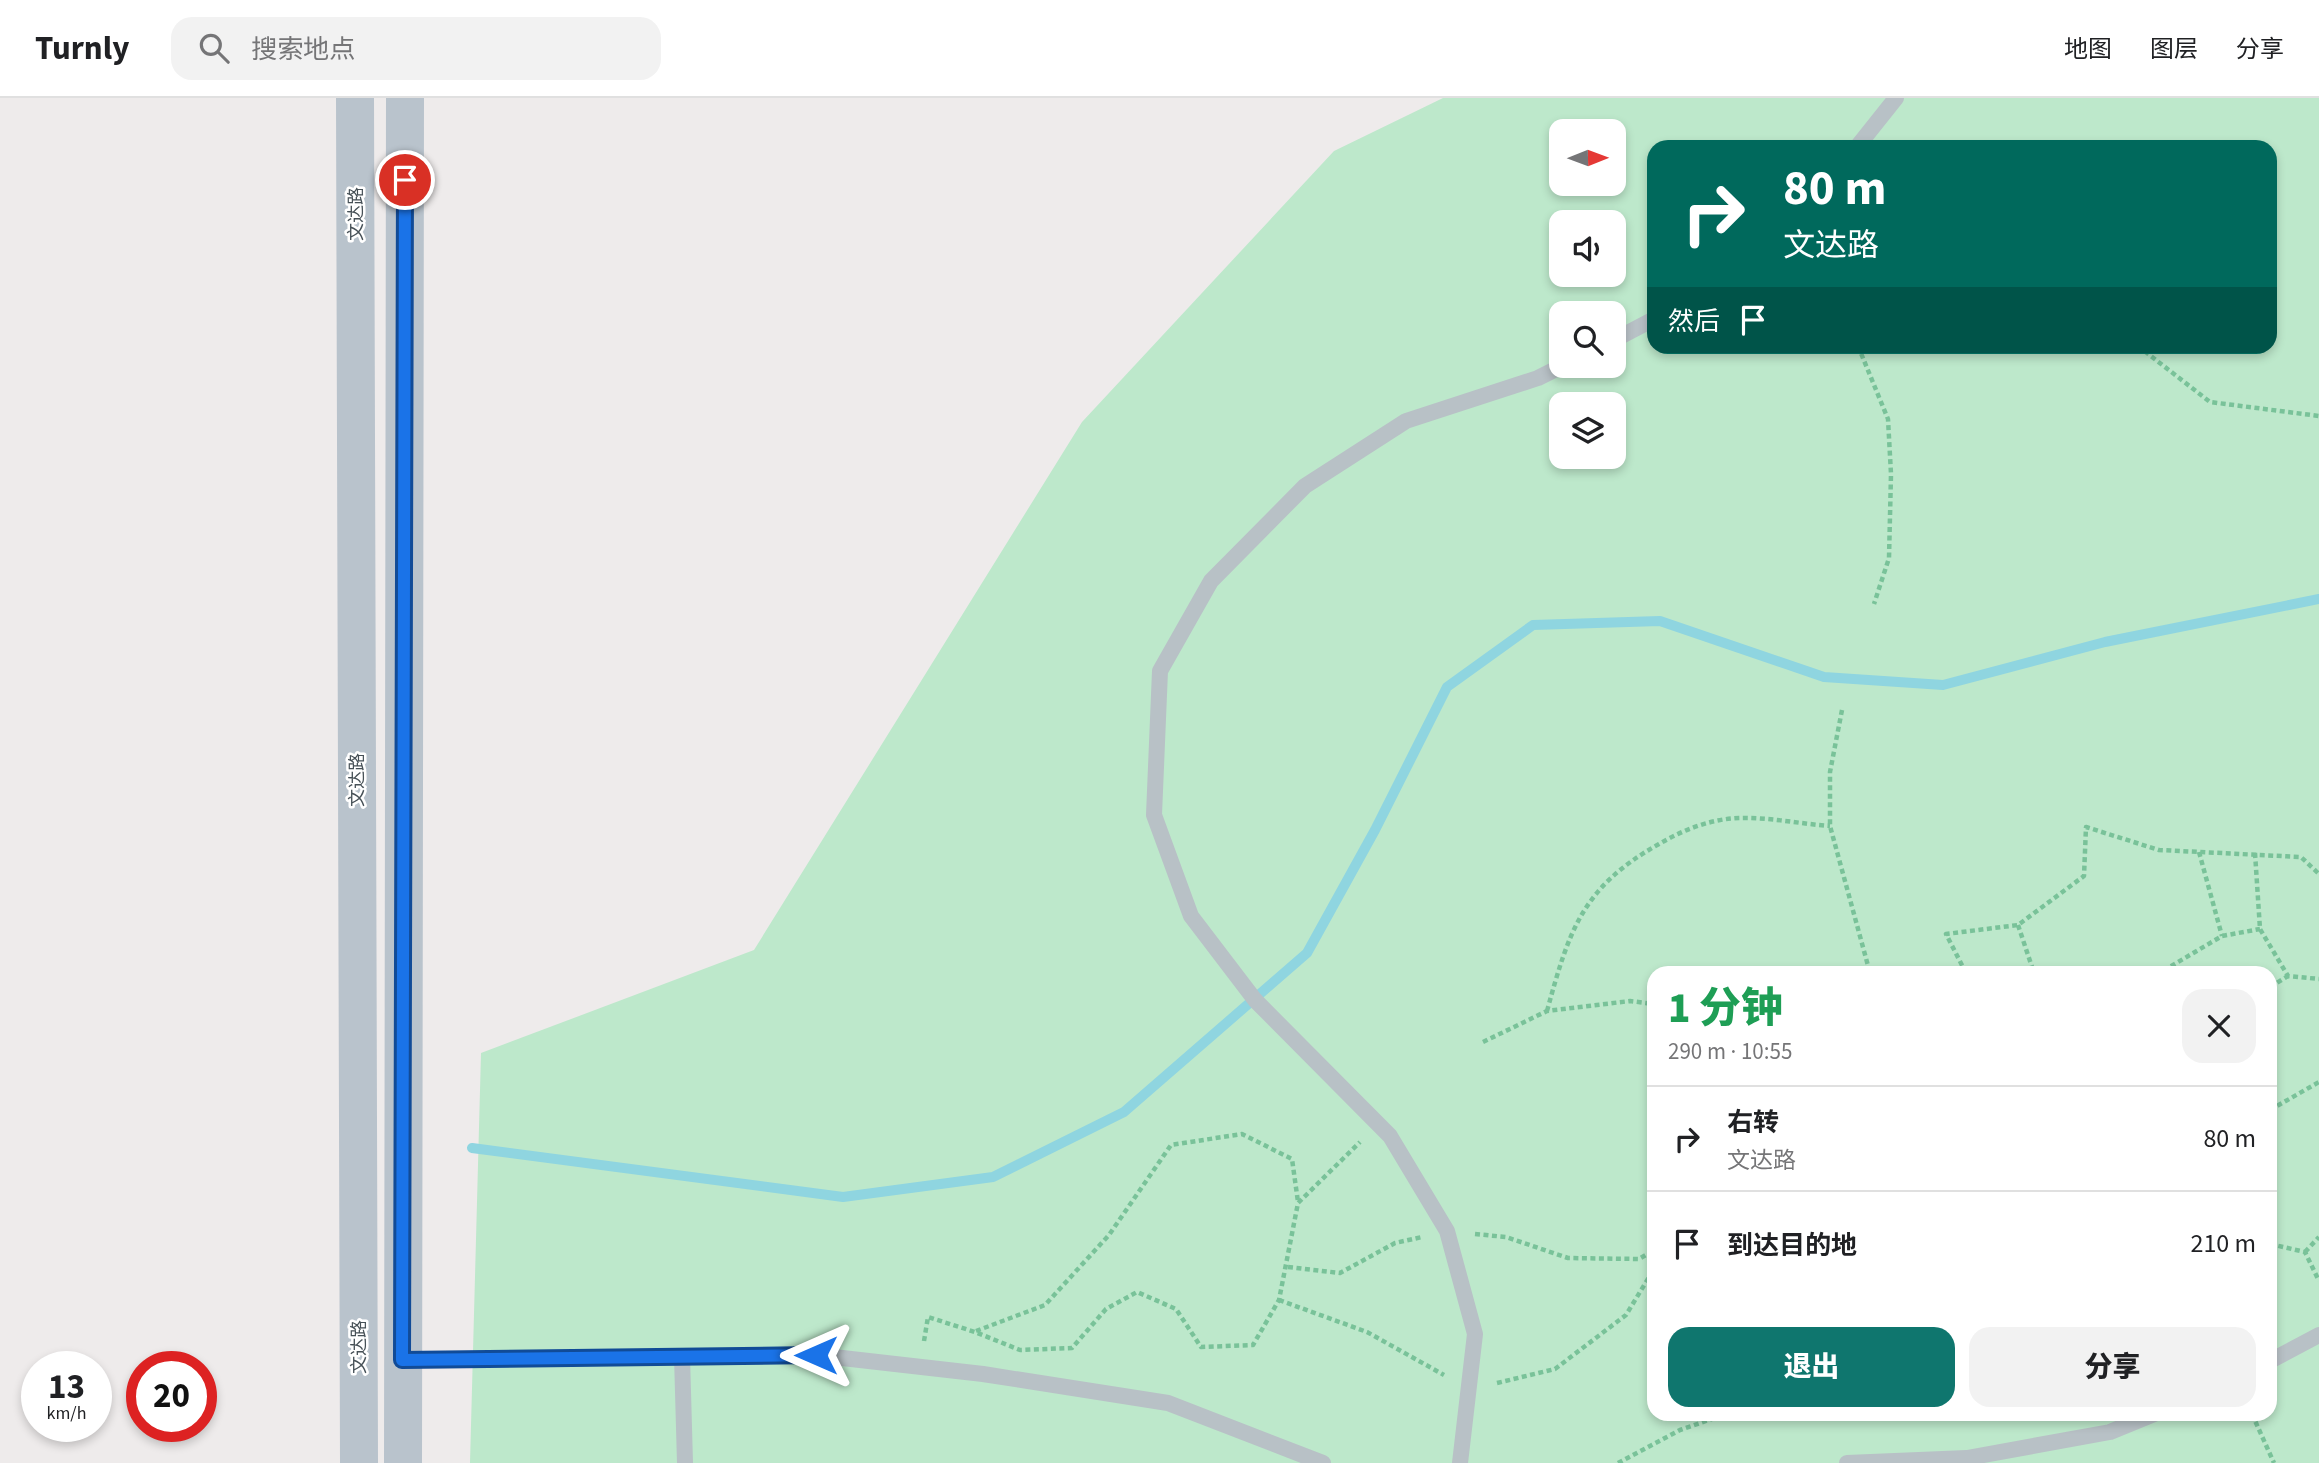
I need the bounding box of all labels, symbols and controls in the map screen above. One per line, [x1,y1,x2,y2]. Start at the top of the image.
search box [171,17,661,80]
text: Turnly [35,25,129,72]
icon: search [195,29,233,67]
text: 搜索地点 [251,31,355,68]
text: 地图 [2064,32,2112,67]
text: 图层 [2150,32,2198,67]
text: 分享 [2236,32,2284,67]
north arrow [1549,119,1626,196]
map controls [1549,119,1626,469]
pin [375,150,435,210]
text: 80 m [1783,154,1887,224]
icon: arrive [386,161,424,199]
icon: right [1668,168,1759,259]
street label: 文达路 [344,187,369,241]
button: sound [1549,210,1626,287]
text: 文达路 [1783,223,1879,269]
button: search [1549,301,1626,378]
icon: arrive [1734,301,1772,339]
text: 然后 [1668,303,1720,340]
button: layers [1549,392,1626,469]
street label: 文达路 [345,753,370,807]
text: 1 分钟 [1668,979,1783,1039]
button: close [2182,989,2256,1063]
text: 290 m · 10:55 [1668,1035,1792,1068]
text: 右转 [1727,1104,1779,1141]
icon: right [1668,1120,1706,1158]
text: 80 m [2203,1120,2256,1157]
text: 文达路 [1727,1144,1796,1177]
icon: arrive [1668,1225,1706,1263]
text: 210 m [2190,1225,2256,1262]
text: 到达目的地 [1727,1227,1857,1264]
position arrow [779,1318,853,1392]
street label: 文达路 [347,1320,372,1374]
button: 退出 [1668,1327,1955,1407]
button: 分享 [1969,1327,2256,1407]
speed limit sign: 20 [126,1351,217,1442]
text: 13 [48,1362,85,1412]
text: km/h [47,1401,86,1426]

